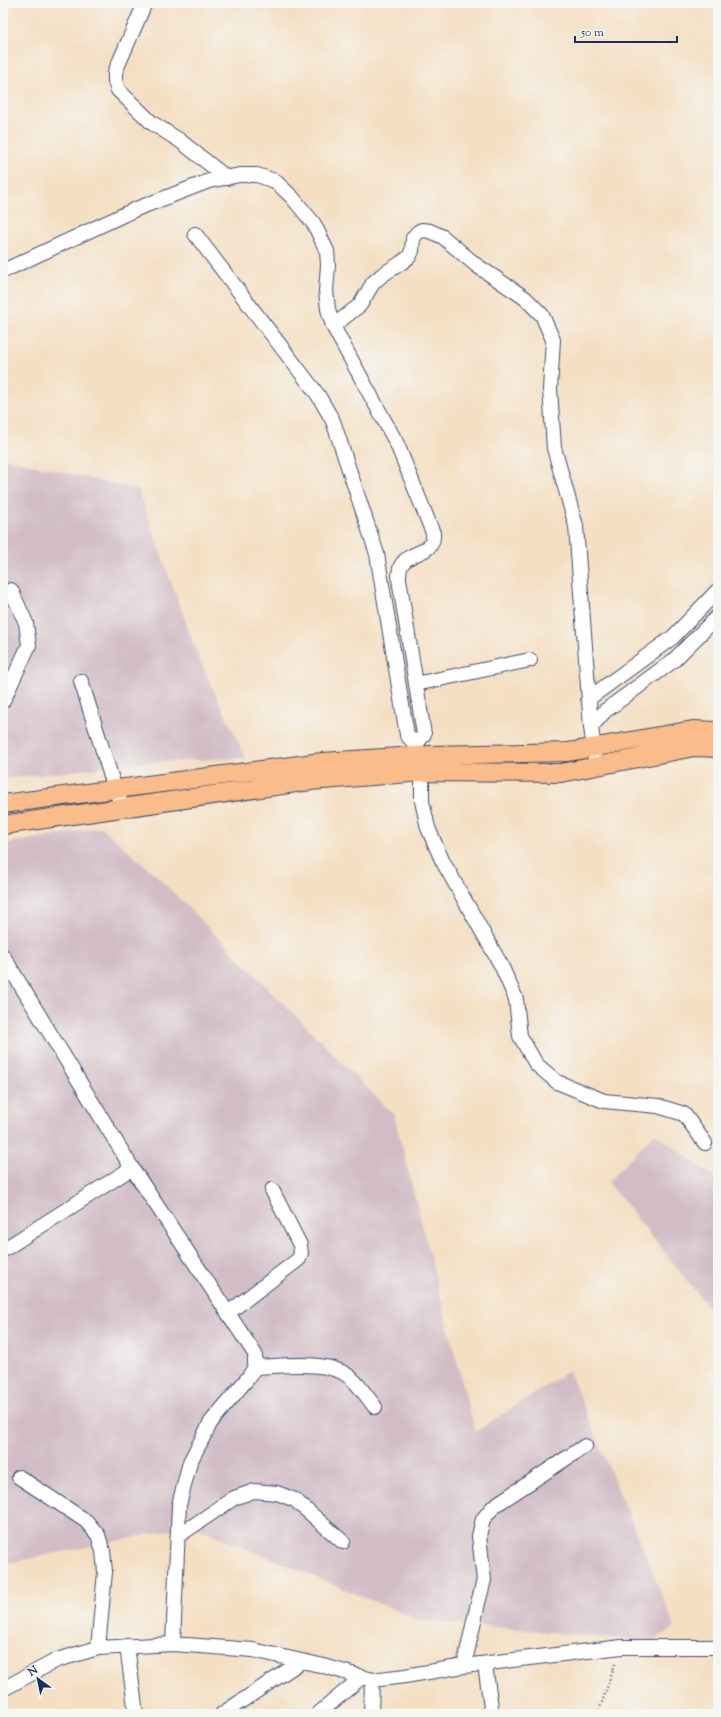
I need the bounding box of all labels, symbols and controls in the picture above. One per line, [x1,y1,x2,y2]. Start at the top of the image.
scale bar [575,18,677,44]
text: 50 m [580,24,604,42]
north arrow [18,1659,58,1699]
text: N [24,1662,41,1681]

